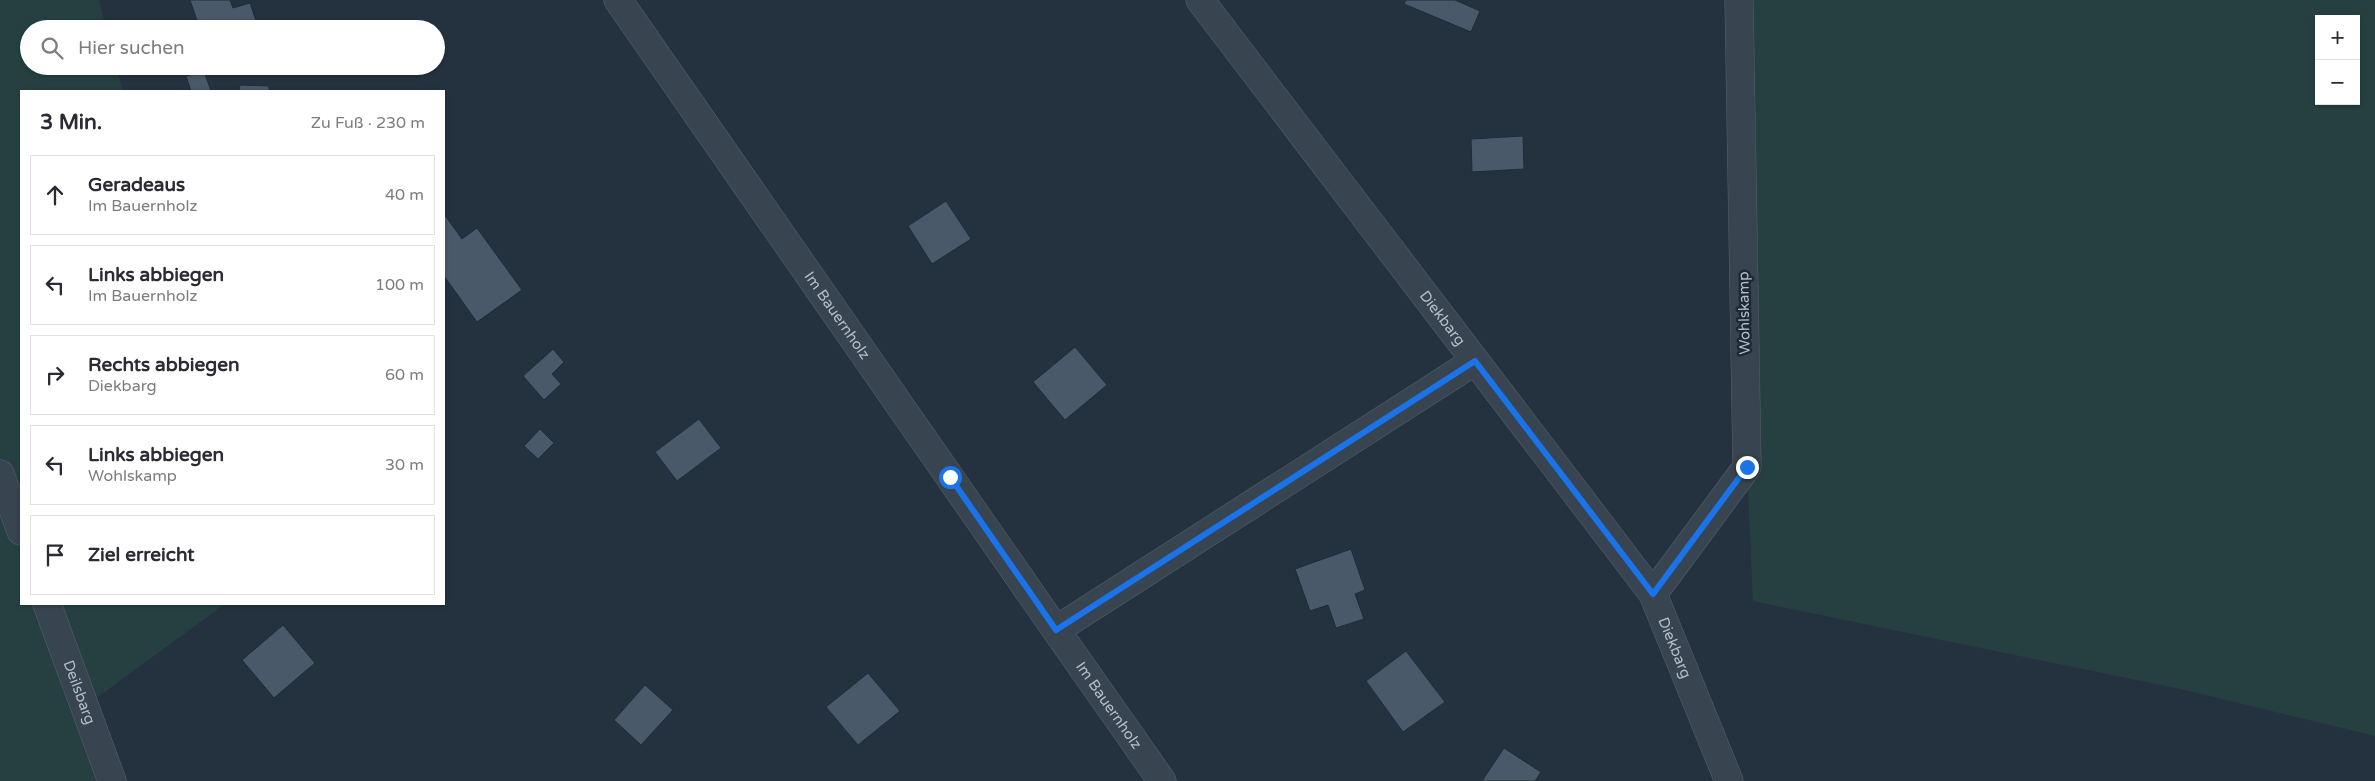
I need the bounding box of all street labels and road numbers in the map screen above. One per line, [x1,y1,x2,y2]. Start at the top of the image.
street label: Im Bauernholz [801,268,874,363]
street label: Wohlskamp [1734,271,1754,355]
street label: Diekbarg [1416,287,1469,349]
street label: Diekbarg [1654,614,1695,681]
street label: Deilsbarg [59,658,99,727]
street label: Im Bauernholz [1072,658,1146,752]

